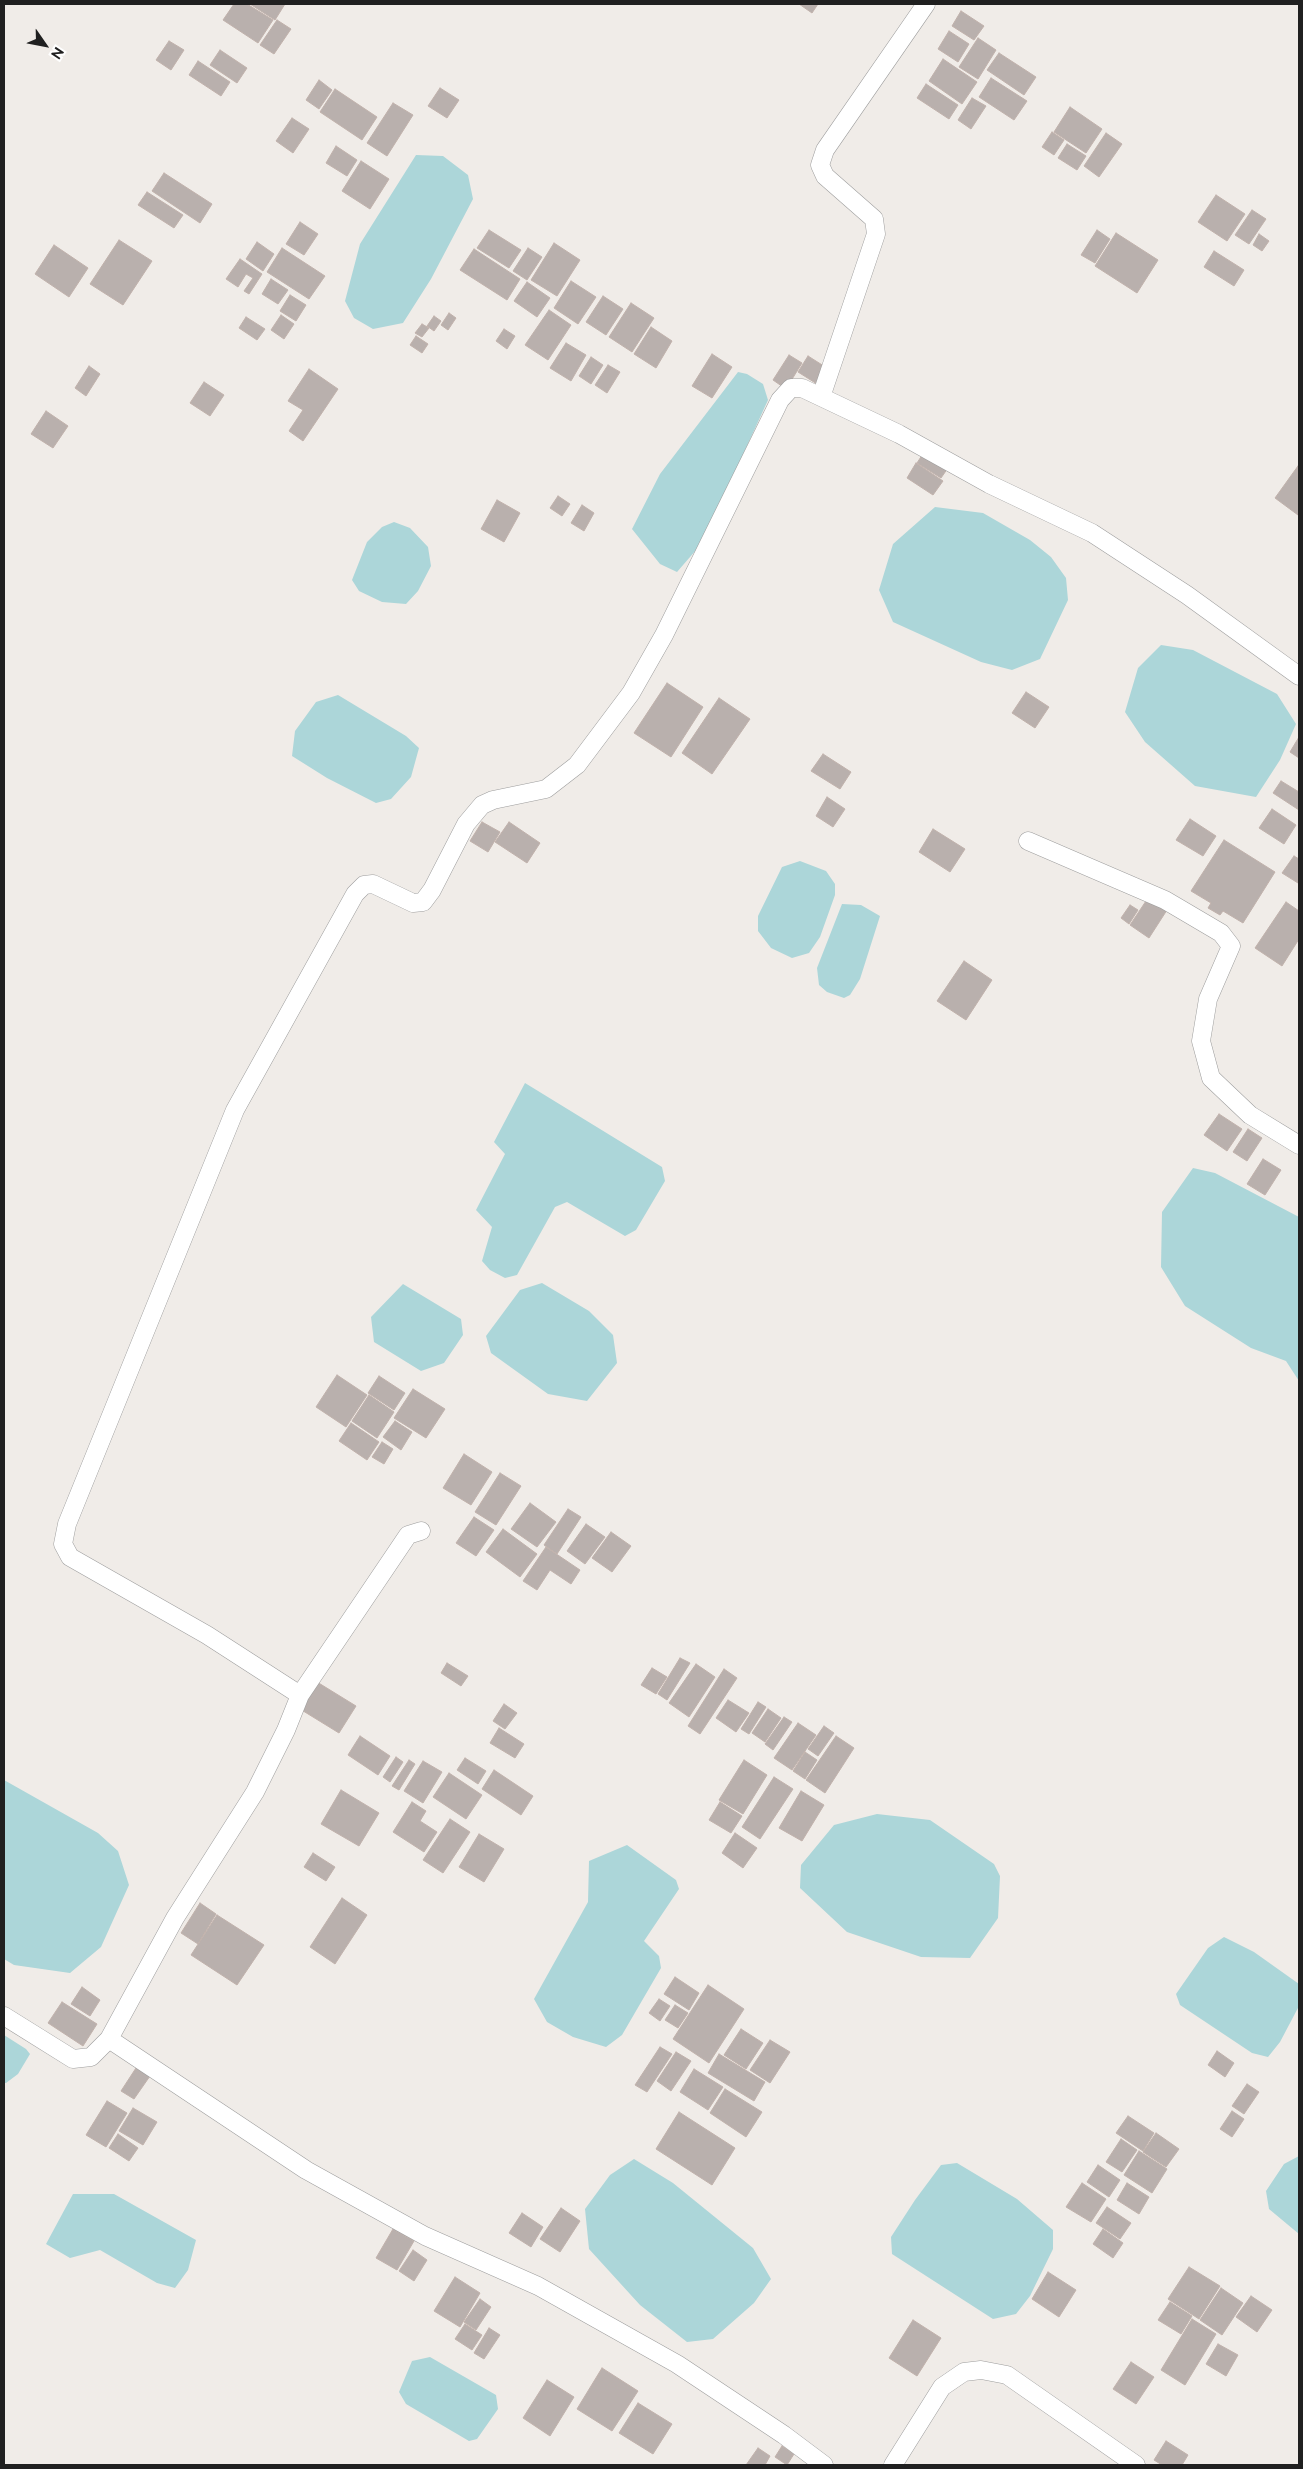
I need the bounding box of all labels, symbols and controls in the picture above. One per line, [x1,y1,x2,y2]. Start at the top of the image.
north arrow [20,20,70,70]
text: N [48,44,67,62]

